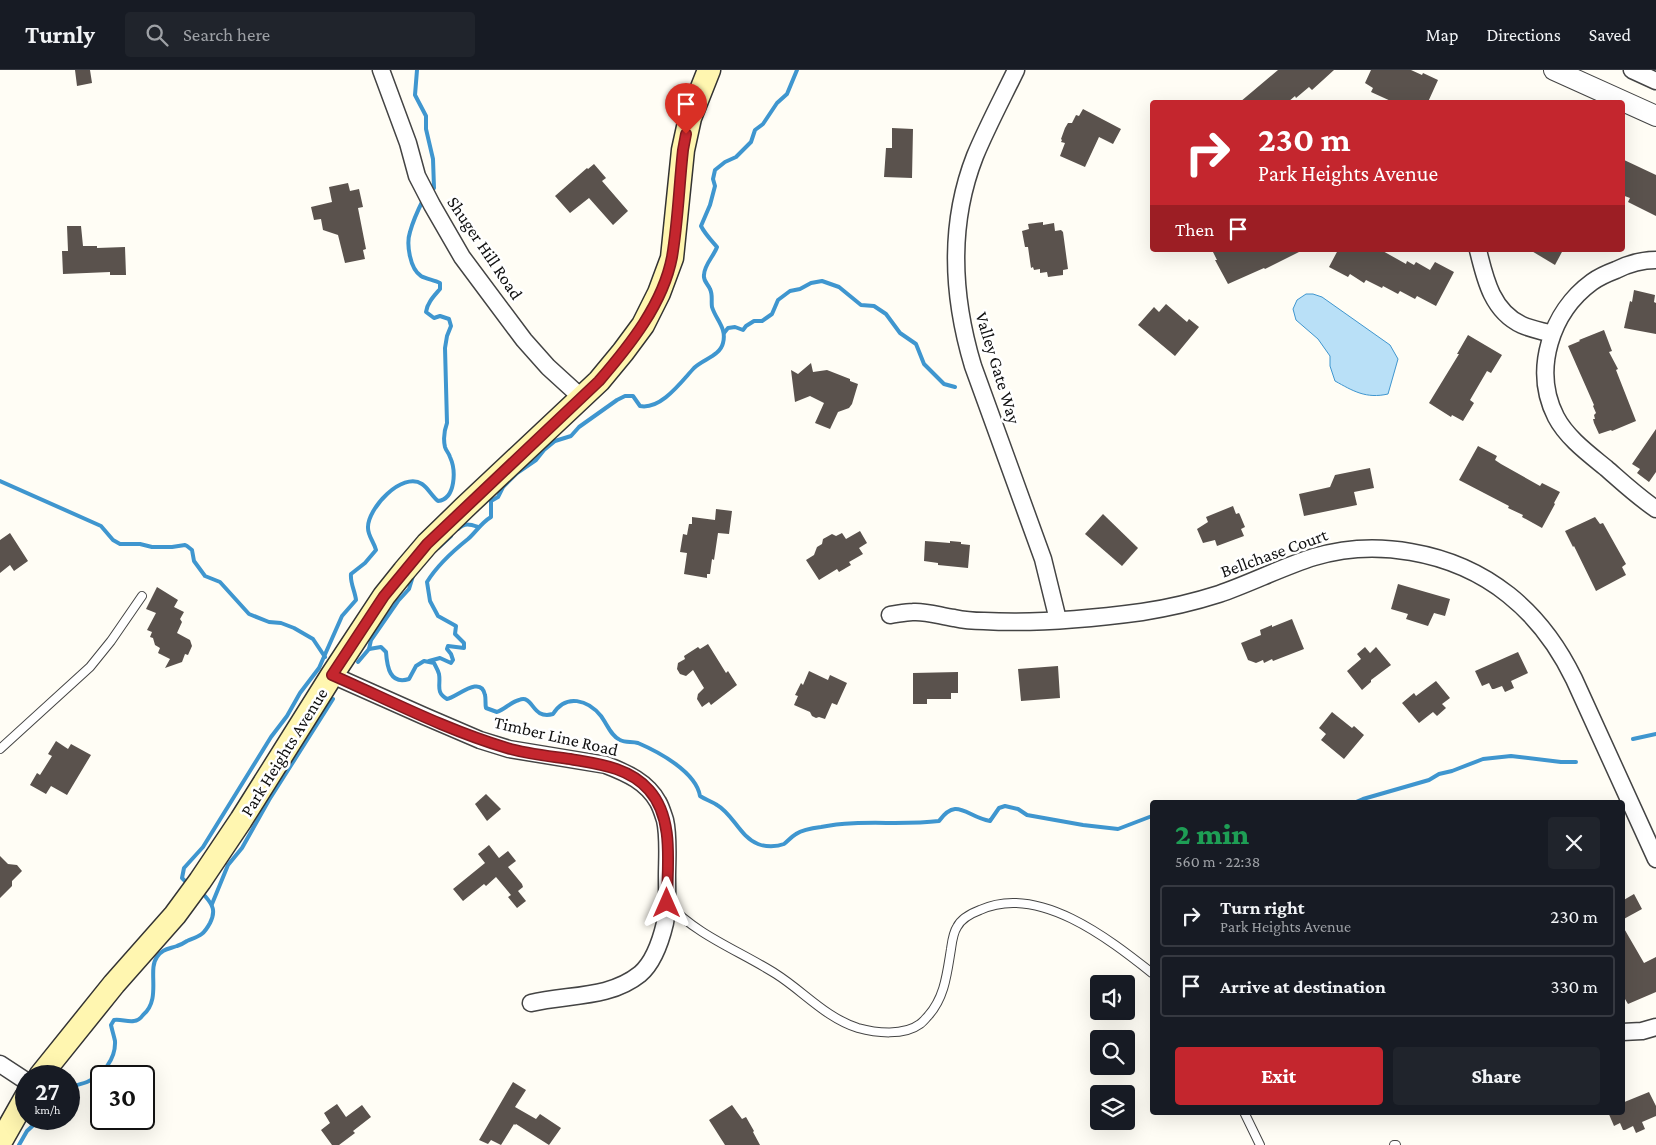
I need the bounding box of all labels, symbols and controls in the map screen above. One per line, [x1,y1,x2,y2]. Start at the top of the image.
search box [125,12,475,57]
text: Turnly [25,21,95,48]
icon: search [143,21,171,49]
text: Search here [183,24,270,45]
text: Map [1426,25,1458,45]
text: Directions [1486,25,1561,45]
text: Saved [1589,25,1631,45]
pin [665,83,707,134]
icon: arrive [672,90,700,118]
icon: right [1175,120,1240,185]
text: 230 m [1258,120,1351,159]
text: Park Heights Avenue [1258,161,1438,186]
street label: Shuger Hill Road [443,193,527,304]
icon: arrive [1224,215,1252,243]
text: Then [1175,219,1214,240]
street label: Valley Gate Way [971,310,1025,427]
street label: Bellchase Court [1218,524,1331,582]
street label: Park Heights Avenue [236,684,332,820]
street label: Timber Line Road [492,712,621,760]
text: 2 min [1175,817,1249,850]
button: close [1548,817,1600,869]
text: 560 m · 22:38 [1175,853,1260,870]
position arrow [640,876,692,928]
text: Turn right [1220,897,1305,918]
icon: right [1177,902,1205,930]
text: 230 m [1550,906,1598,927]
text: Park Heights Avenue [1220,918,1351,935]
icon: arrive [1177,972,1205,1000]
map controls [1090,975,1135,1130]
button: sound [1090,975,1135,1020]
text: Arrive at destination [1220,976,1386,997]
text: 330 m [1550,976,1598,997]
button: search [1090,1030,1135,1075]
button: Exit [1175,1047,1383,1105]
button: Share [1393,1047,1600,1105]
speed limit sign: 30 [90,1065,155,1130]
text: 27 [35,1078,60,1105]
button: layers [1090,1085,1135,1130]
text: km/h [35,1103,60,1117]

